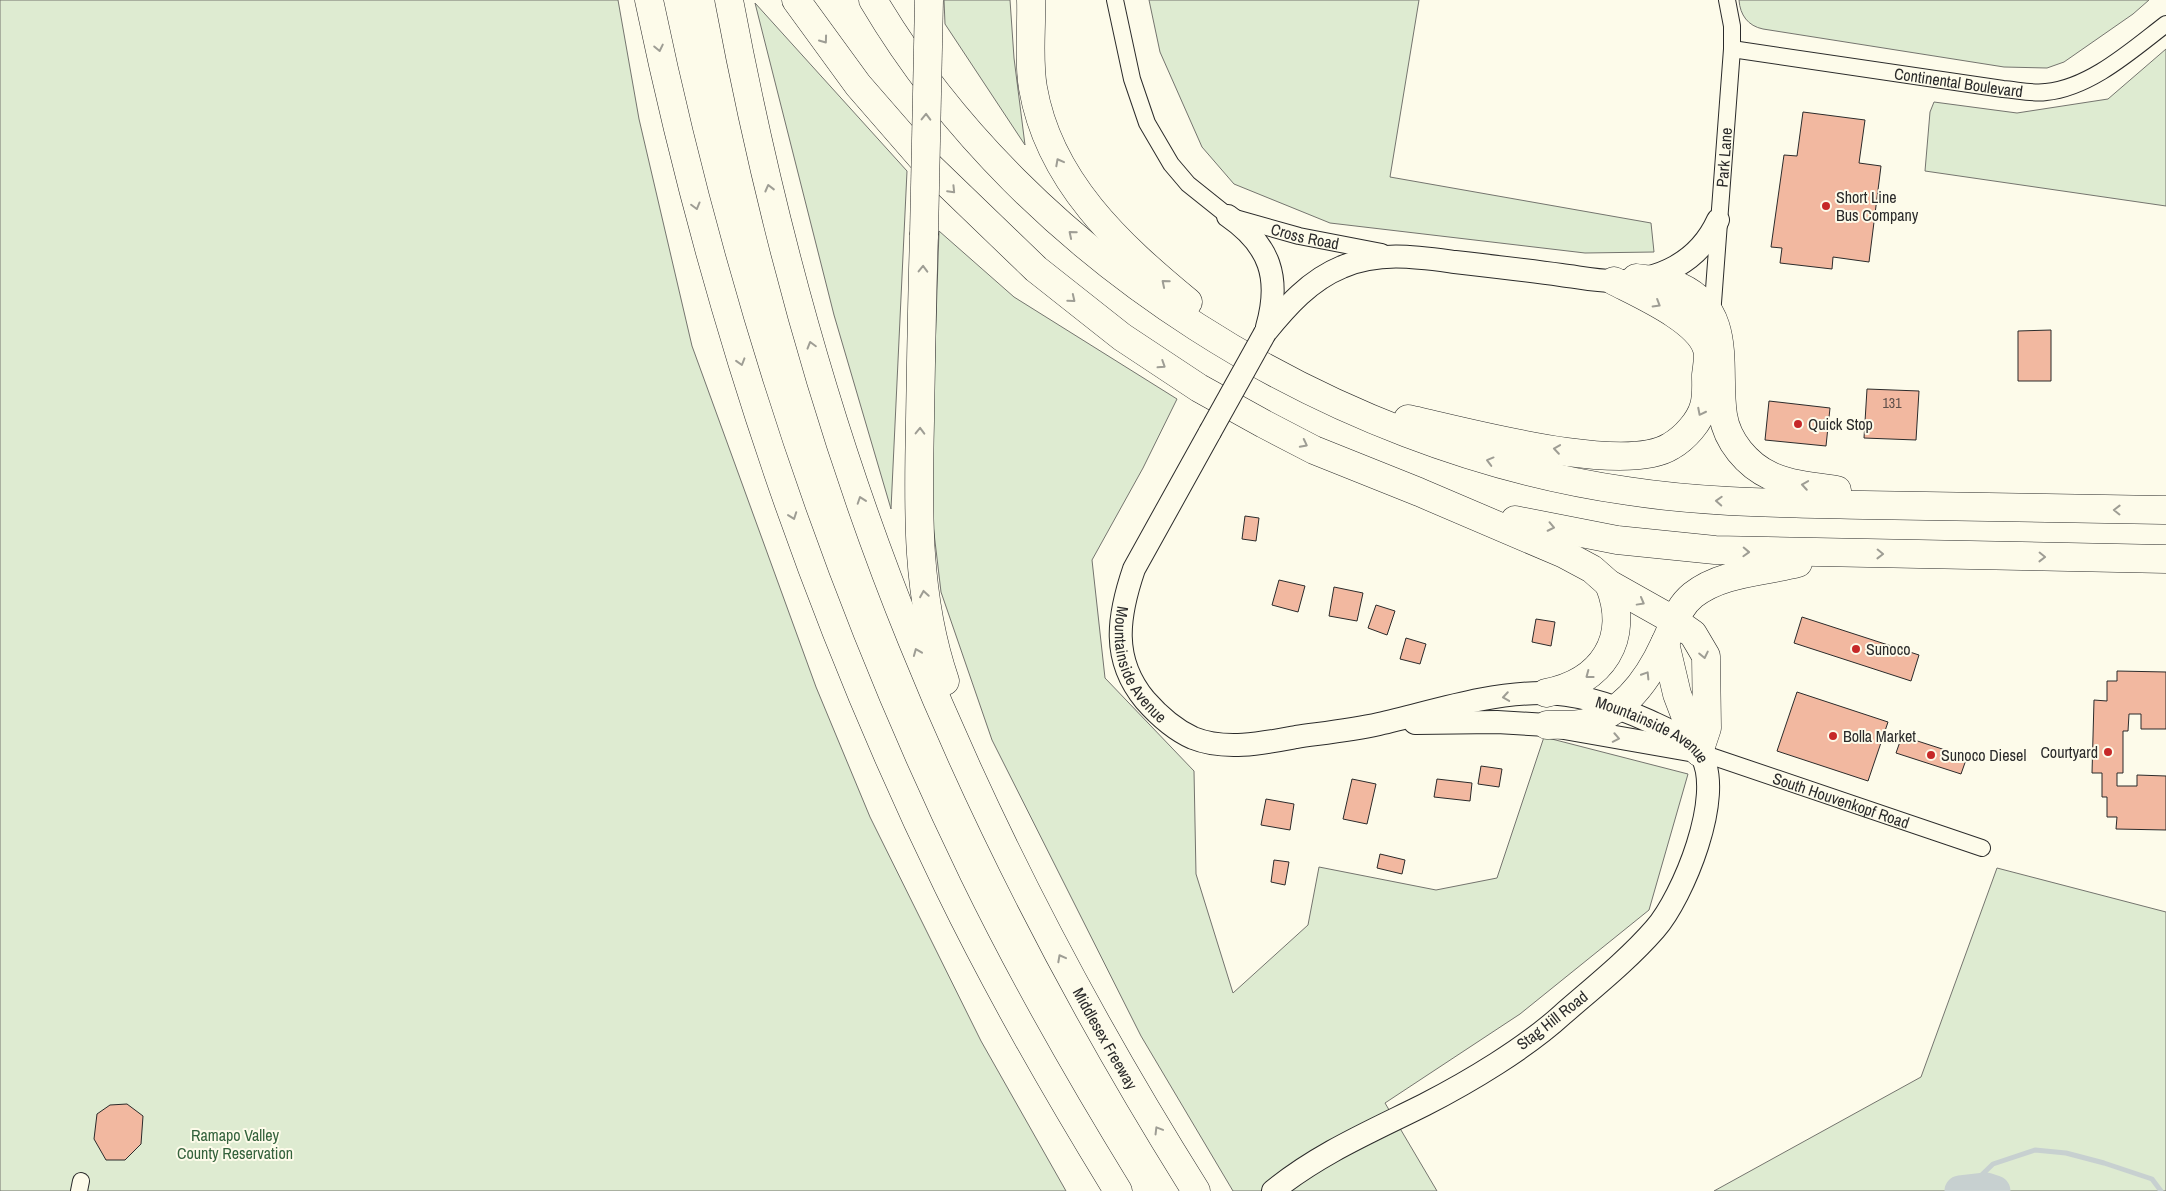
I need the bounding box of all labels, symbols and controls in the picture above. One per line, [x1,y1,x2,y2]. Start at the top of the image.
one-way arrow [818,34,827,44]
one-way arrow [654,43,664,52]
street label: Continental Boulevard [1893,62,2024,102]
one-way arrow [921,112,931,120]
street label: Park Lane [1711,127,1737,188]
one-way arrow [1055,158,1065,167]
one-way arrow [764,184,775,193]
one-way arrow [946,185,955,194]
place label: Short Line Bus Company [1836,186,1919,226]
marker: Short Line Bus Company [1820,200,1832,212]
one-way arrow [691,201,701,209]
street label: Cross Road [1268,218,1341,254]
one-way arrow [1069,230,1078,239]
one-way arrow [918,265,928,272]
one-way arrow [1162,280,1171,289]
one-way arrow [1066,294,1075,302]
one-way arrow [1651,298,1660,308]
one-way arrow [807,342,817,350]
one-way arrow [735,358,745,366]
one-way arrow [1157,358,1166,368]
house number: 131 [1882,394,1902,412]
one-way arrow [1696,407,1707,416]
place label: Quick Stop [1808,413,1873,435]
marker: Quick Stop [1792,418,1804,430]
one-way arrow [914,427,925,435]
one-way arrow [1298,438,1307,448]
one-way arrow [1552,444,1560,455]
one-way arrow [1487,457,1495,467]
one-way arrow [1800,480,1809,490]
one-way arrow [1715,495,1723,506]
one-way arrow [856,496,866,505]
one-way arrow [2113,504,2121,515]
one-way arrow [787,511,797,520]
one-way arrow [1546,522,1555,532]
one-way arrow [1743,546,1751,557]
one-way arrow [1876,549,1884,559]
one-way arrow [2039,552,2047,562]
one-way arrow [920,589,930,598]
one-way arrow [1636,596,1645,606]
street label: Mountainside Avenue [1110,605,1172,728]
place label: Sunoco [1866,638,1911,660]
marker: Sunoco [1850,643,1862,655]
one-way arrow [912,649,922,657]
one-way arrow [1698,650,1709,659]
one-way arrow [1585,669,1595,678]
one-way arrow [1639,671,1649,680]
one-way arrow [1502,691,1511,701]
street label: Mountainside Avenue [1593,691,1714,766]
place label: Bolla Market [1843,725,1916,747]
marker: Bolla Market [1827,730,1839,742]
one-way arrow [1612,732,1620,742]
place label: Courtyard [2040,741,2098,763]
place label: Sunoco Diesel [1941,744,2026,766]
marker: Courtyard [2102,746,2114,758]
marker: Sunoco Diesel [1925,749,1937,761]
street label: South Houvenkopf Road [1770,767,1912,834]
one-way arrow [1057,955,1067,964]
street label: Middlesex Freeway [1068,984,1143,1094]
street label: Stag Hill Road [1512,985,1592,1055]
park label: Ramapo Valley County Reservation [177,1124,293,1164]
one-way arrow [1155,1126,1165,1135]

